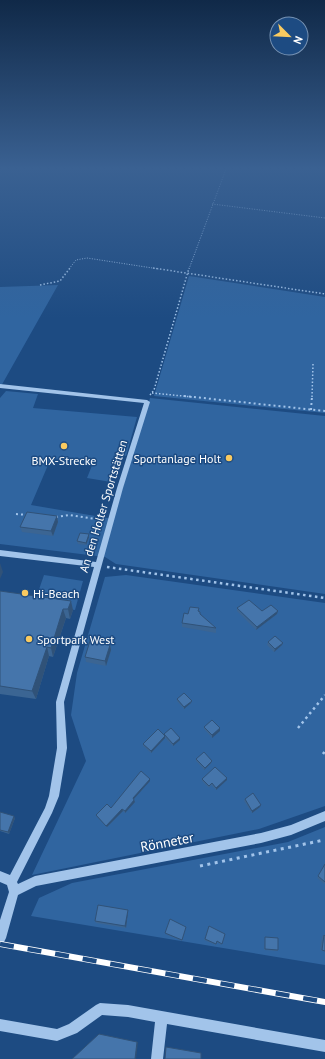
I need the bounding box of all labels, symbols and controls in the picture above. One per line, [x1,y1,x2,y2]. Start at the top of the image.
north arrow [269,16,309,56]
text: N [290,34,306,46]
street label: An den Holter Sportstätten [76,438,130,574]
marker: BMX-Strecke [59,441,69,451]
place label: Sportanlage Holt [133,451,221,466]
place label: BMX-Strecke [32,453,96,468]
marker: Sportanlage Holt [224,453,234,463]
place label: Hi-Beach [33,586,80,601]
marker: Hi-Beach [20,588,30,598]
place label: Sportpark West [37,632,114,647]
marker: Sportpark West [24,634,34,644]
street label: Rönneter [139,828,195,856]

